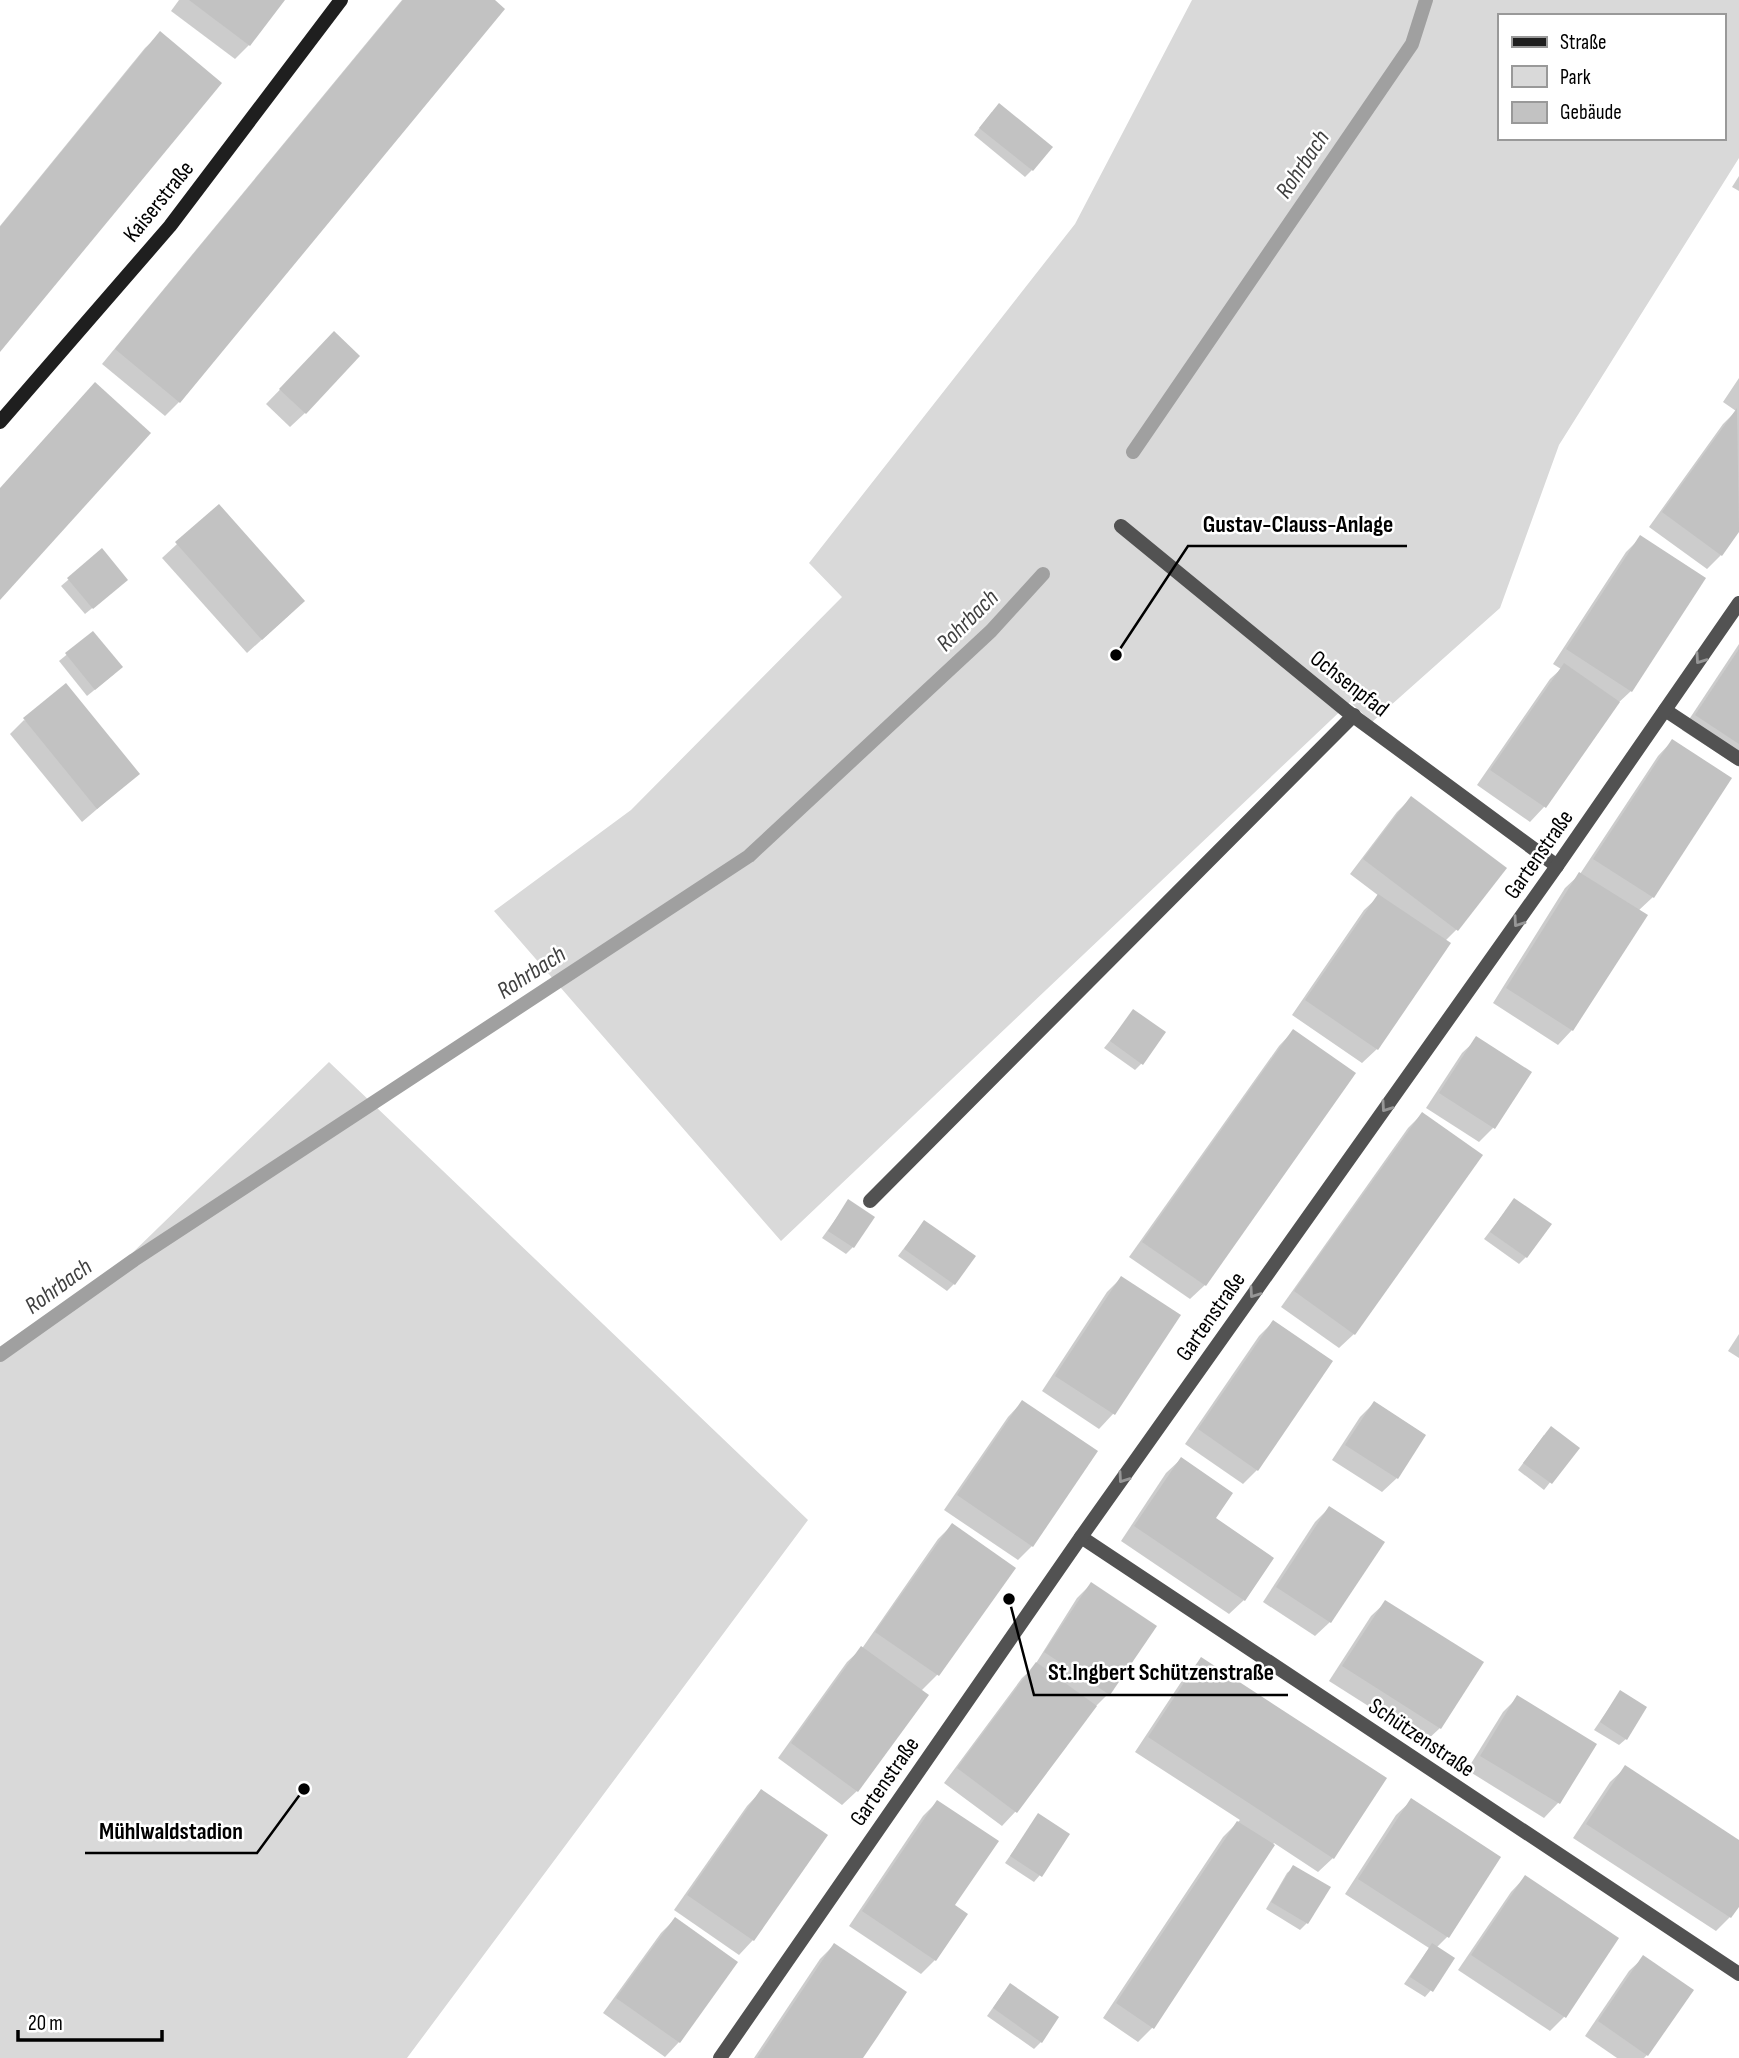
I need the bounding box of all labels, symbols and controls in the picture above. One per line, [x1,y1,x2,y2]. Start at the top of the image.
legend [1498,14,1725,140]
text: Straße [1560,30,1606,55]
text: Park [1560,65,1591,90]
text: Gebäude [1560,100,1622,125]
water label: Rohrbach [1269,125,1336,204]
street label: Kaiserstraße [118,155,200,248]
callout: Gustav-Clauss-Anlage [1188,501,1407,546]
text: Gustav-Clauss-Anlage [1203,510,1393,539]
water label: Rohrbach [930,583,1004,657]
street label: Ochsenpfad [1305,644,1394,723]
one-way arrow [1696,651,1708,664]
street label: Gartenstraße [1498,805,1580,904]
one-way arrow [1514,914,1526,927]
water label: Rohrbach [491,940,571,1005]
one-way arrow [1382,1099,1394,1112]
water label: Rohrbach [19,1252,98,1320]
street label: Gartenstraße [1170,1267,1252,1366]
one-way arrow [1250,1285,1263,1298]
one-way arrow [1119,1470,1131,1483]
callout: St.Ingbert Schützenstraße [1034,1650,1288,1695]
text: St.Ingbert Schützenstraße [1048,1658,1274,1687]
street label: Schützenstraße [1363,1692,1480,1784]
street label: Gartenstraße [844,1732,926,1831]
callout: Mühlwaldstadion [85,1808,257,1853]
text: Mühlwaldstadion [99,1817,243,1846]
scale bar [18,1998,161,2042]
text: 20 m [28,2011,63,2036]

